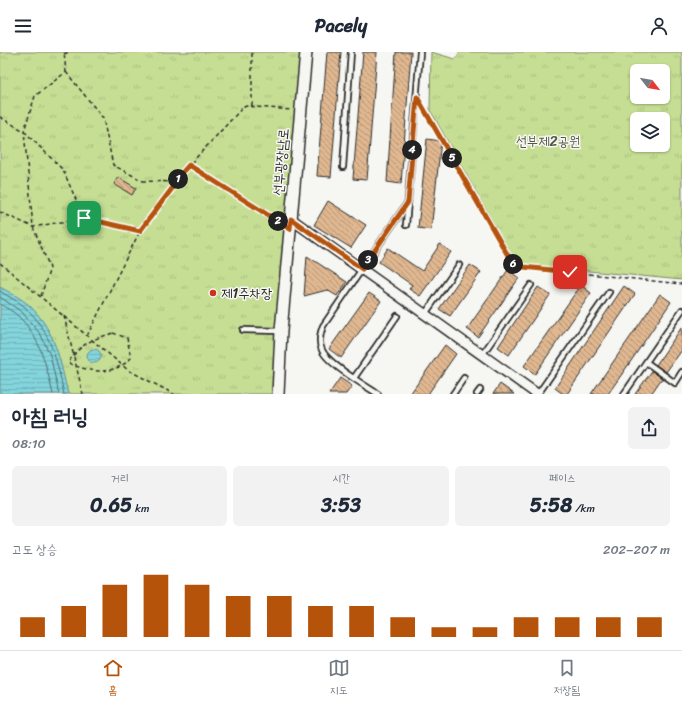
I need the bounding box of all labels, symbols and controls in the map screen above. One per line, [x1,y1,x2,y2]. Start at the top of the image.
text: Pacely [315,10,367,42]
icon: menu [12,15,34,37]
icon: person [648,15,670,37]
north arrow [630,64,670,104]
map controls [630,64,670,152]
button: layers [630,112,670,152]
street label: 선부광장남로 [266,127,296,197]
park label: 선부제2공원 [516,129,580,154]
pin: 4 [402,140,422,160]
text: 4 [409,140,415,159]
pin: 5 [442,148,462,168]
text: 5 [449,148,455,167]
pin: 1 [168,169,188,189]
text: 1 [176,169,180,188]
pin [67,201,101,235]
icon: arrive [73,207,95,229]
pin: 2 [268,211,288,231]
text: 2 [275,211,281,230]
pin: 3 [358,250,378,270]
text: 3 [365,250,371,269]
pin: 6 [503,254,523,274]
text: 6 [510,254,516,273]
pin [553,255,587,289]
icon: check [559,261,581,283]
place label: 제1주차장 [221,281,273,306]
marker: 제1주차장 [208,288,218,298]
text: 아침 러닝 [12,397,89,436]
button: share [628,407,670,449]
text: 08:10 [12,432,46,455]
text: 거리 [111,469,129,488]
text: 시간 [332,469,350,488]
text: 페이스 [549,469,576,488]
text: 0.65 [90,488,132,523]
text: 3:53 [321,488,361,523]
text: 5:58 [530,488,572,523]
text: km [132,499,149,518]
text: /km [572,499,595,518]
text: 고도 상승 [12,538,57,561]
text: 202–207 m [603,538,670,561]
tab: 홈 [102,657,124,700]
tab: 지도 [328,657,350,700]
tab: 저장됨 [554,657,580,700]

